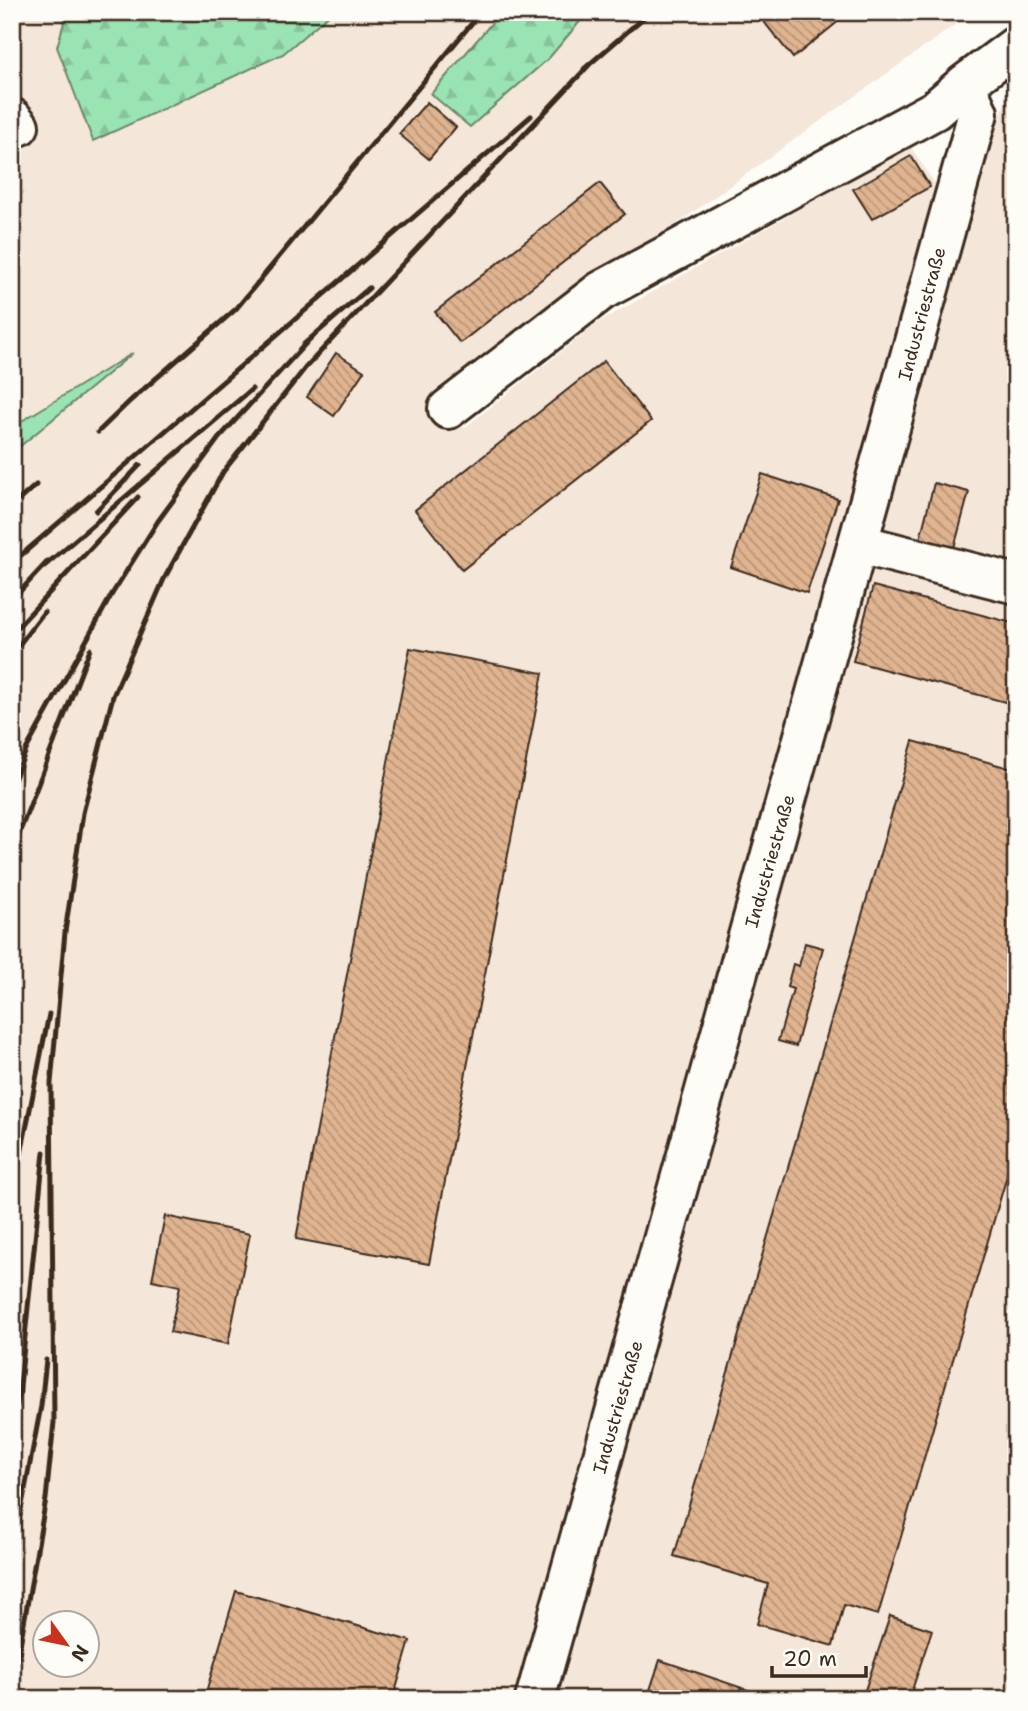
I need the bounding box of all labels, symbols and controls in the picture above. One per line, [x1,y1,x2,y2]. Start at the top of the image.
street label: Industriestraße [893,245,951,383]
street label: Industriestraße [740,792,800,930]
street label: Industriestraße [588,1338,648,1476]
north arrow [32,1610,102,1680]
scale bar [772,1634,867,1678]
text: N [65,1640,94,1666]
text: 20 m [783,1645,837,1673]

